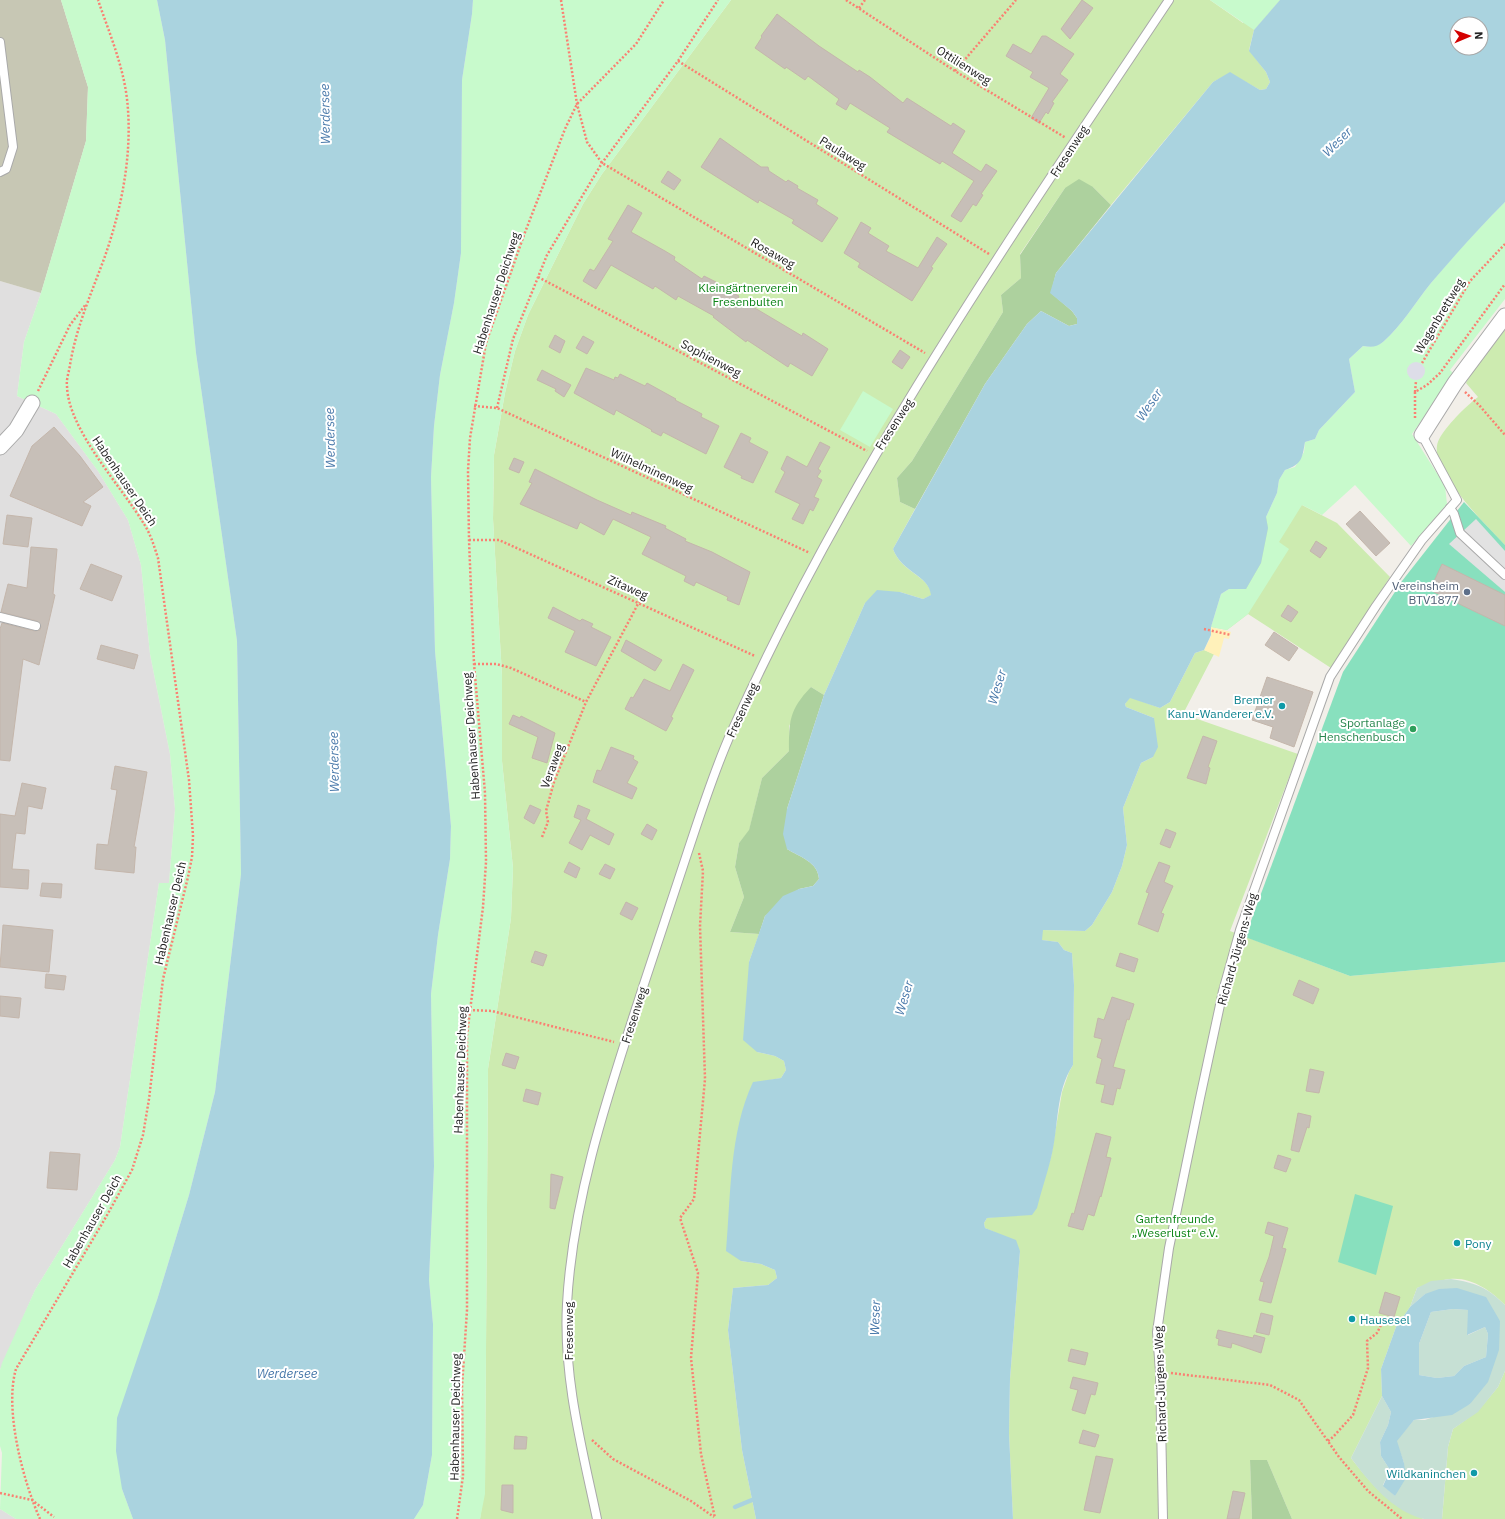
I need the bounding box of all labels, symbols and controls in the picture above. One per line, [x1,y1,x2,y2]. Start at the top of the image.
north arrow [1449,16,1489,56]
text: N [1472,31,1486,40]
street label: Ottilienweg [934,42,995,88]
water label: Werdersee [316,83,334,144]
street label: Fresenweg [1047,122,1092,180]
water label: Weser [1319,123,1356,160]
street label: Paulaweg [817,133,870,174]
street label: Habenhauser Deichweg [469,229,523,356]
street label: Rosaweg [748,234,798,272]
street label: Wagenbrettweg [1411,275,1468,356]
park label: Kleingärtnerverein Fresenbulten [698,280,798,309]
street label: Sophienweg [678,336,744,380]
water label: Weser [1132,385,1167,424]
street label: Fresenweg [872,395,917,453]
water label: Werdersee [321,407,339,468]
street label: Habenhauser Deich [89,433,161,529]
street label: Wilhelminenweg [608,444,696,496]
street label: Zitaweg [605,571,651,603]
place label: Vereinsheim BTV1877 [1392,578,1459,607]
marker: Vereinsheim BTV1877 [1462,587,1472,597]
water label: Weser [984,666,1011,706]
street label: Habenhauser Deichweg [459,671,483,800]
street label: Fresenweg [723,680,761,740]
place label: Bremer Kanu-Wanderer e.V. [1168,692,1275,721]
marker: Bremer Kanu-Wanderer e.V. [1277,701,1287,711]
place label: Sportanlage Henschenbusch [1319,715,1405,744]
marker: Sportanlage Henschenbusch [1408,724,1418,734]
water label: Werdersee [325,731,343,792]
street label: Veraweg [537,741,567,790]
street label: Habenhauser Deich [151,860,189,966]
street label: Richard-Jürgens-Weg [1214,890,1260,1007]
water label: Weser [891,977,918,1017]
street label: Fresenweg [618,984,650,1045]
street label: Habenhauser Deichweg [450,1005,470,1134]
street label: Habenhauser Deich [59,1172,125,1270]
park label: Gartenfreunde „Weserlust“ e.V. [1132,1211,1218,1240]
place label: Pony [1465,1236,1491,1251]
marker: Pony [1452,1238,1462,1248]
water label: Weser [866,1299,884,1336]
street label: Fresenweg [561,1301,576,1360]
place label: Hausesel [1360,1312,1410,1327]
marker: Hausesel [1347,1314,1357,1324]
street label: Richard-Jürgens-Weg [1150,1325,1170,1442]
street label: Habenhauser Deichweg [446,1352,464,1481]
water label: Werdersee [257,1365,318,1382]
place label: Wildkaninchen [1387,1466,1466,1481]
marker: Wildkaninchen [1469,1468,1479,1478]

